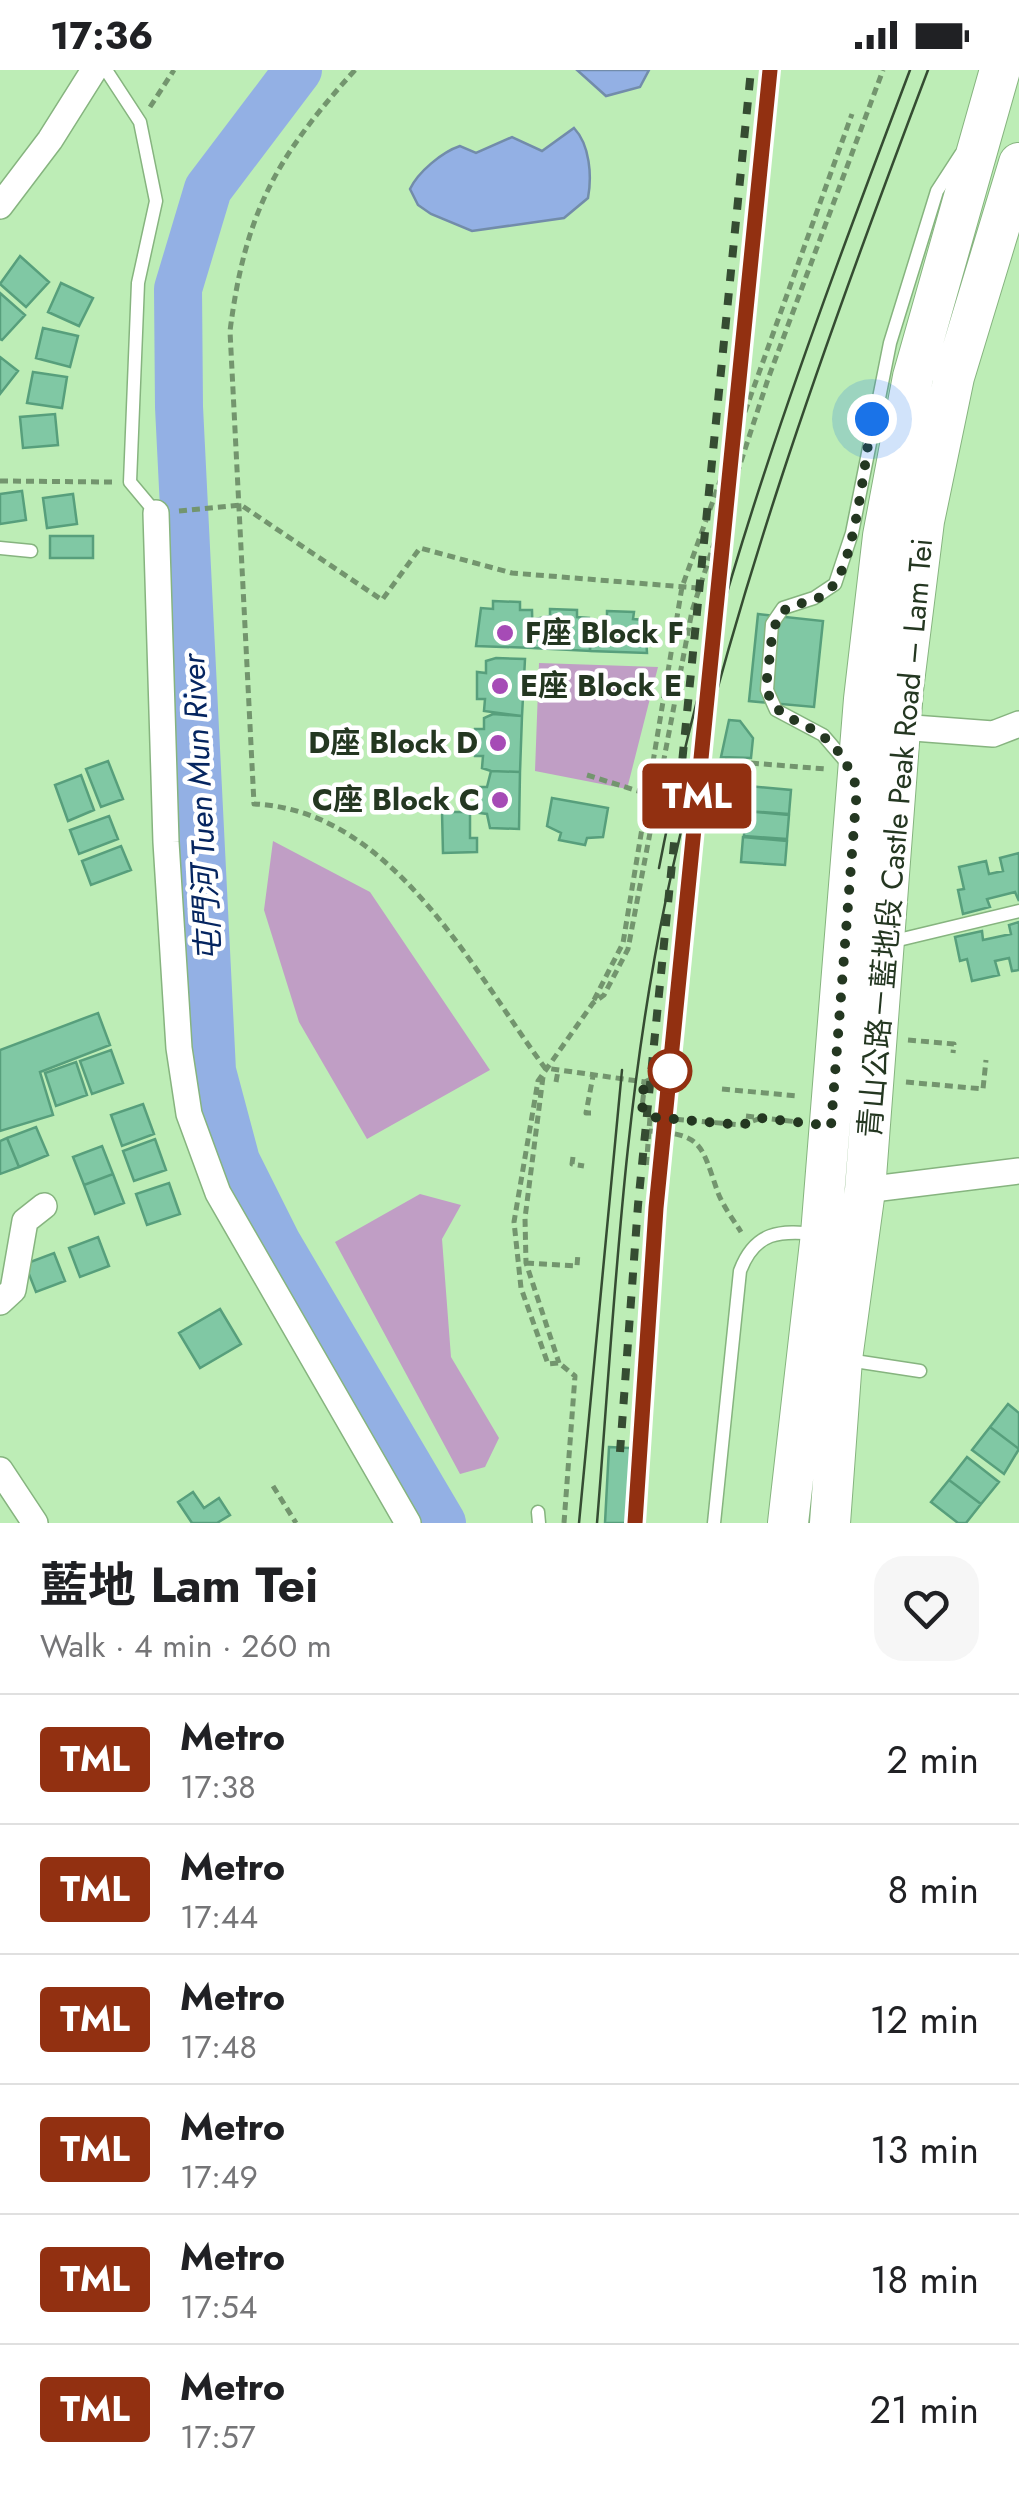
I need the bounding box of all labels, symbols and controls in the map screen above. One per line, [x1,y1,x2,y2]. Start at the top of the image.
text: 17:36 [50,8,154,63]
your location [847,394,897,444]
street label: 青山公路－藍地段 Castle Peak Road – Lam Tei [848,536,943,1140]
place label: F座 Block F [525,611,684,654]
marker: F座 Block F [494,622,516,644]
water label: 屯門河 Tuen Mun River [170,650,232,963]
place label: E座 Block E [520,664,682,707]
marker: E座 Block E [489,675,511,697]
place label: D座 Block D [308,721,478,764]
marker: D座 Block D [487,732,509,754]
line badge: TML [640,764,754,828]
text: TML [662,771,732,821]
place label: C座 Block C [312,778,480,821]
marker: C座 Block C [489,789,511,811]
unlabelled marker [649,1050,691,1092]
text: 藍地 Lam Tei [40,1551,318,1620]
button: heart [874,1556,979,1661]
text: Walk · 4 min · 260 m [40,1623,332,1669]
text: Metro [180,1709,285,1764]
text: 2 min [887,1732,979,1787]
text: TML [60,1734,130,1784]
text: 17:38 [180,1764,256,1810]
text: Metro [180,1839,285,1894]
text: 8 min [887,1862,979,1917]
text: TML [60,1864,130,1914]
text: 17:44 [180,1894,258,1940]
text: Metro [180,1969,285,2024]
text: 12 min [869,1992,979,2047]
text: TML [60,1994,130,2044]
text: 17:48 [180,2024,257,2070]
text: Metro [180,2099,285,2154]
text: 13 min [870,2122,979,2177]
text: TML [60,2124,130,2174]
text: 17:49 [180,2154,258,2200]
text: Metro [180,2229,285,2284]
text: 18 min [870,2252,979,2307]
text: TML [60,2254,130,2304]
text: 17:54 [180,2284,258,2330]
text: Metro [180,2359,285,2414]
text: 21 min [869,2382,979,2437]
text: TML [60,2384,130,2434]
text: 17:57 [180,2414,256,2460]

